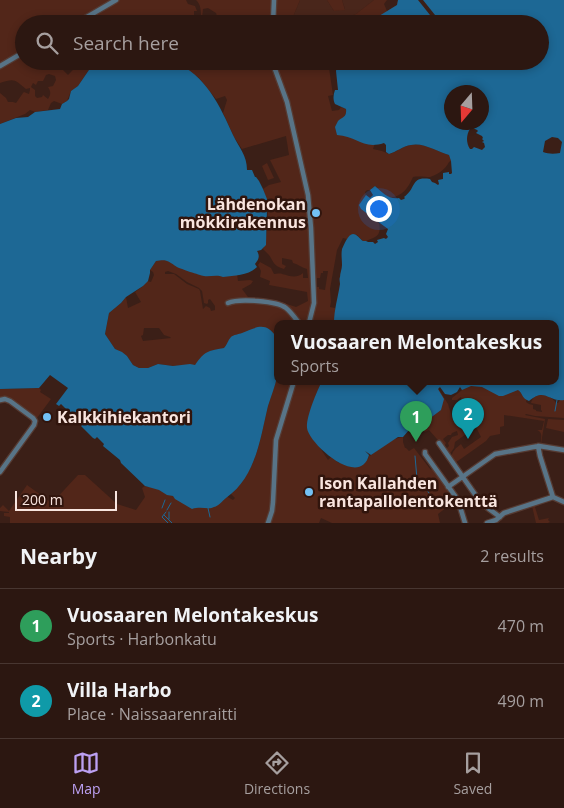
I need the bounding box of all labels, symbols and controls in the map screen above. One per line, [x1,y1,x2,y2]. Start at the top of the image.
search box [15,15,549,70]
icon: search [33,29,61,57]
text: Search here [73,30,179,56]
north arrow [444,85,489,130]
place label: Lähdenokan mökkirakennus [180,193,306,233]
your location [366,196,392,222]
marker: Lähdenokan mökkirakennus [310,207,322,219]
popup [274,320,559,385]
text: Vuosaaren Melontakeskus [291,329,542,355]
text: Sports [291,355,339,377]
pin: 2 [452,398,484,439]
pin: 1 [400,401,432,442]
place label: Kalkkihiekantori [57,406,191,428]
marker: Kalkkihiekantori [41,411,53,423]
place label: Ison Kallahden rantapallolentokenttä [319,472,498,512]
marker: Ison Kallahden rantapallolentokenttä [303,486,315,498]
scale bar [15,488,118,511]
text: 200 m [22,490,63,509]
text: Nearby [20,542,97,570]
text: 2 results [480,545,544,567]
text: Vuosaaren Melontakeskus [67,602,318,628]
text: 1 [31,615,41,637]
text: 470 m [498,615,544,637]
text: Sports · Harbonkatu [67,628,217,650]
text: Villa Harbo [67,677,172,703]
text: 2 [31,690,41,712]
text: 490 m [498,690,544,712]
text: Place · Naissaarenraitti [67,703,237,725]
tab: Map [72,749,101,798]
tab: Directions [244,749,310,798]
tab: Saved [453,749,492,798]

